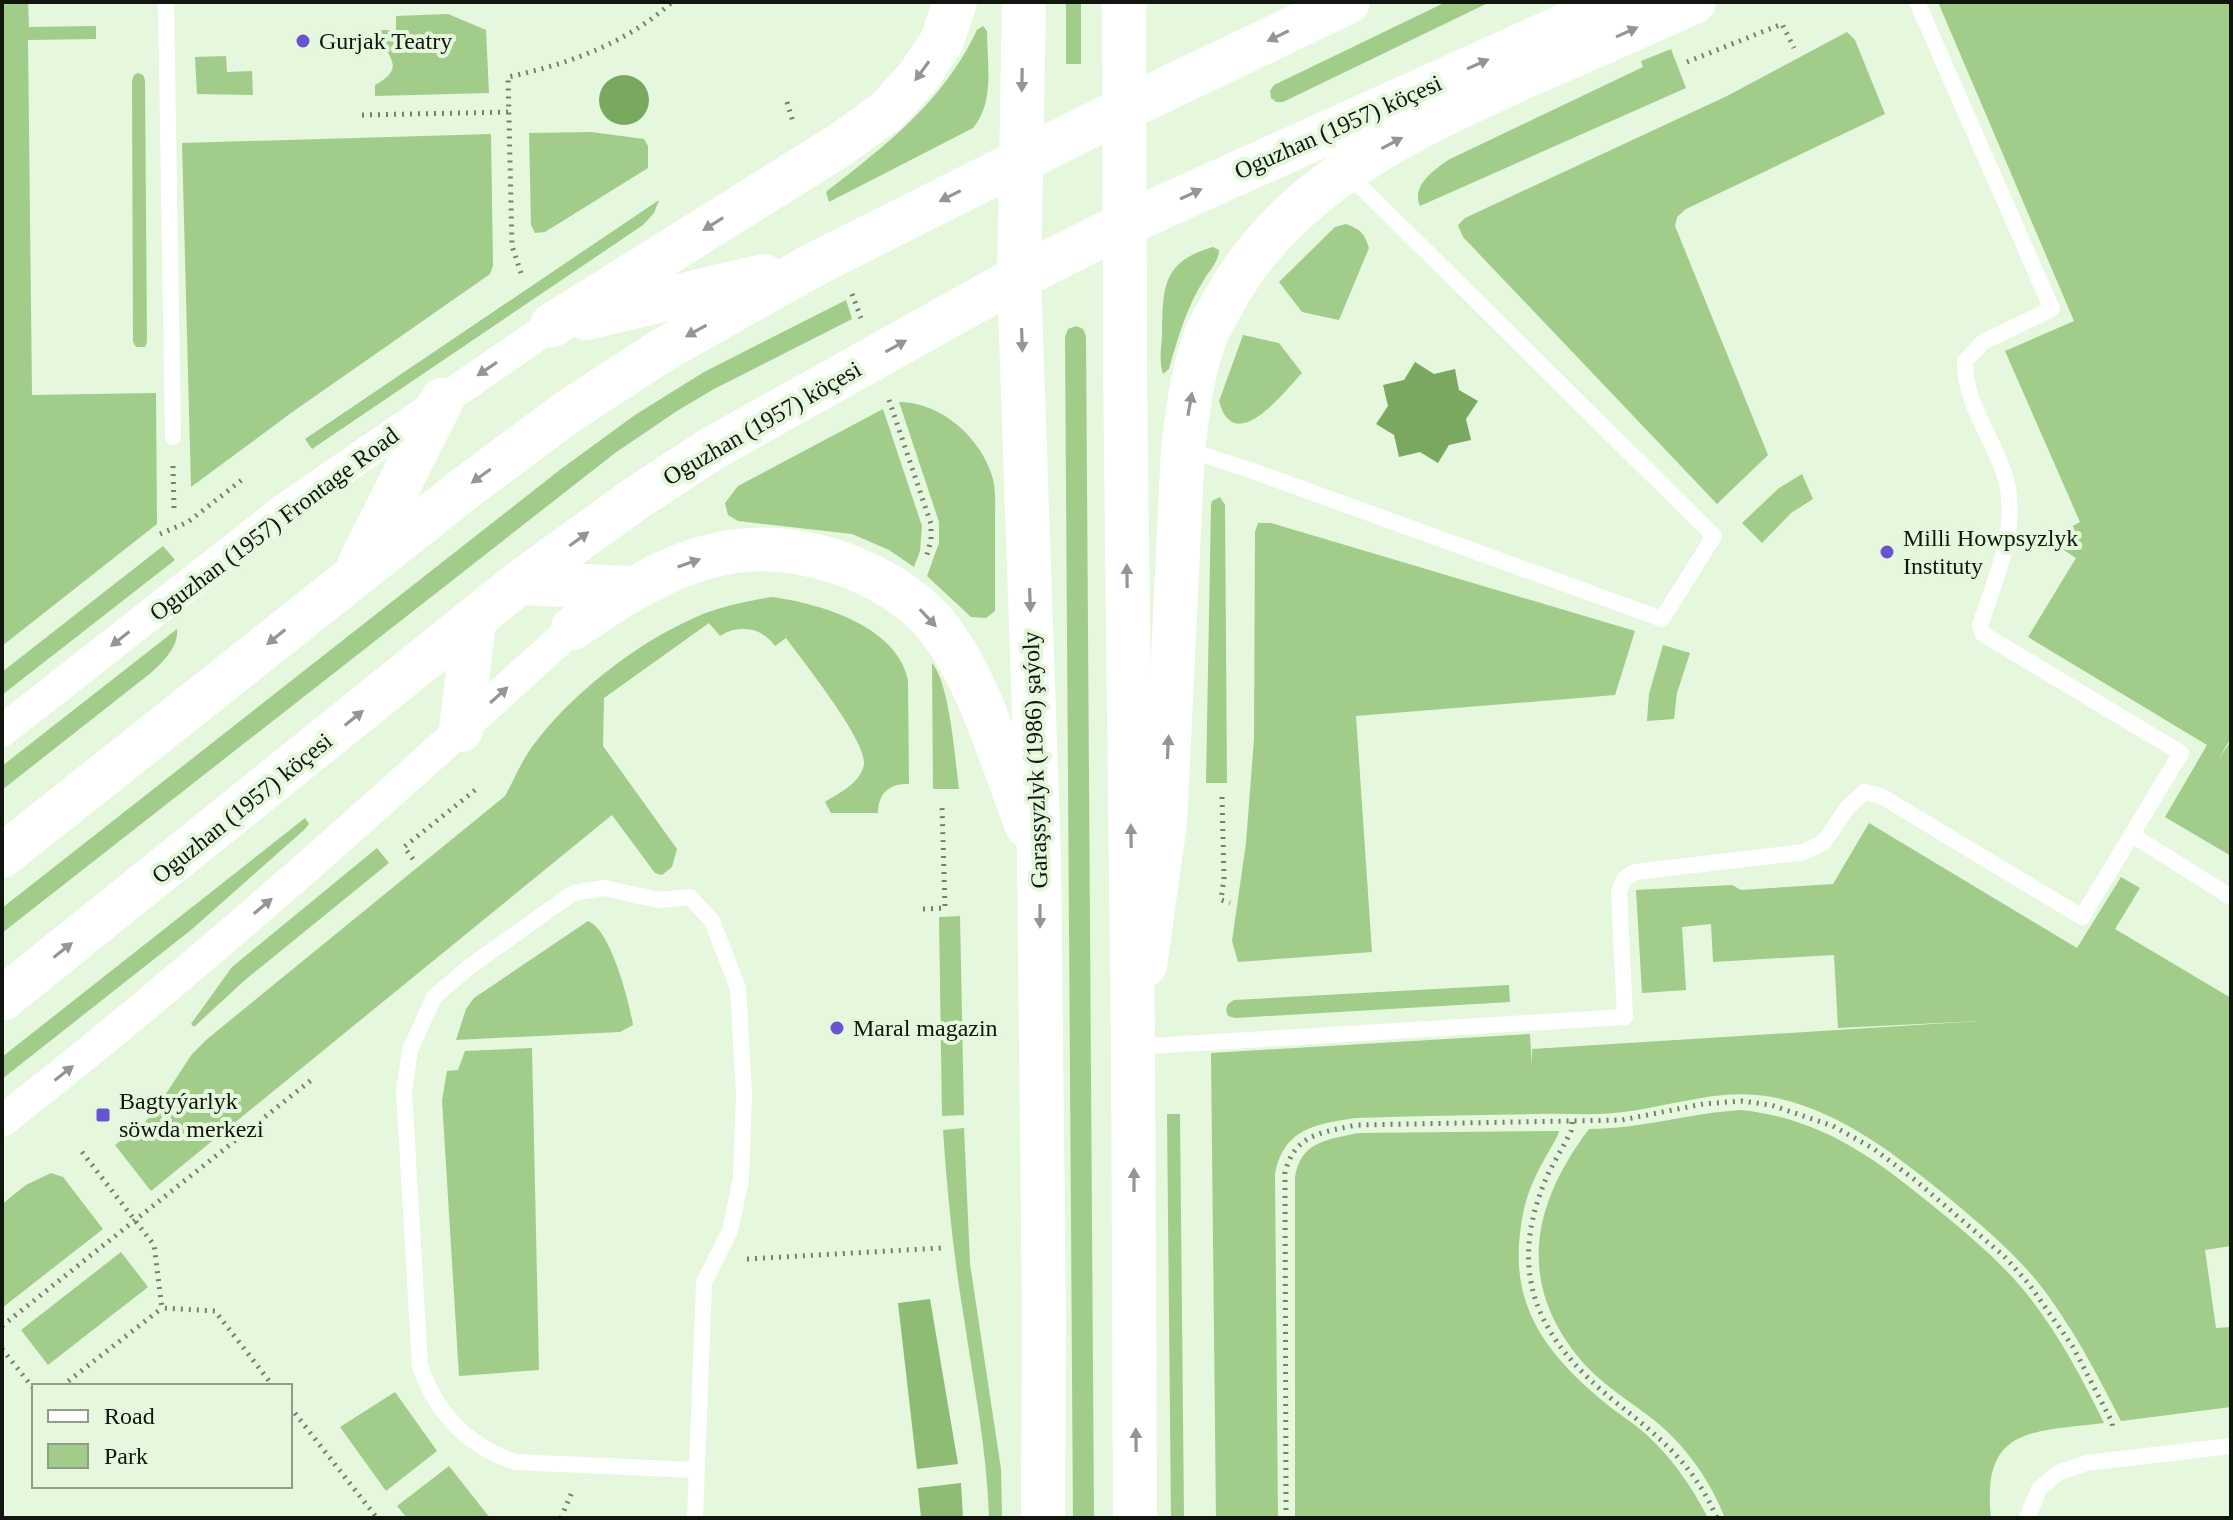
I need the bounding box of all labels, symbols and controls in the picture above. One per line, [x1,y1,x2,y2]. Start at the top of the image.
one-way arrow [1615,25,1639,38]
place label: Gurjak Teatry [319,28,452,54]
one-way arrow [1266,29,1290,43]
marker: Gurjak Teatry [294,32,312,50]
one-way arrow [1466,57,1490,70]
one-way arrow [914,61,930,82]
one-way arrow [1016,68,1028,93]
street label: Oguzhan (1957) köçesi [1230,69,1446,184]
one-way arrow [1381,136,1403,150]
one-way arrow [1179,188,1202,201]
one-way arrow [939,190,962,203]
one-way arrow [702,217,724,231]
one-way arrow [685,324,707,338]
one-way arrow [1015,328,1028,353]
one-way arrow [885,339,908,352]
street label: Oguzhan (1957) köçesi [659,356,866,490]
one-way arrow [477,361,498,376]
one-way arrow [1184,391,1196,416]
street label: Oguzhan (1957) Frontage Road [145,422,403,626]
one-way arrow [470,468,491,484]
place label: Milli Howpsyzlyk Instituty [1903,525,2078,579]
one-way arrow [569,532,590,548]
marker: Milli Howpsyzlyk Instituty [1878,543,1896,561]
one-way arrow [678,557,702,569]
one-way arrow [1121,563,1133,588]
one-way arrow [1024,588,1037,613]
one-way arrow [919,609,937,628]
one-way arrow [266,628,286,645]
one-way arrow [110,630,130,647]
street label: Garaşsyzlyk (1986) şaýoly [1018,631,1052,889]
one-way arrow [489,687,508,705]
one-way arrow [344,710,364,727]
street label: Oguzhan (1957) köçesi [147,727,337,889]
one-way arrow [1162,734,1175,759]
one-way arrow [1124,823,1137,848]
one-way arrow [253,898,273,915]
one-way arrow [1034,904,1046,929]
one-way arrow [53,943,73,959]
place label: Maral magazin [853,1015,998,1041]
marker: Maral magazin [828,1019,846,1037]
one-way arrow [54,1065,74,1081]
place label: Bagtyýarlyk söwda merkezi [119,1088,264,1142]
marker: Bagtyýarlyk söwda merkezi [94,1106,112,1124]
one-way arrow [1128,1167,1140,1192]
legend [32,1384,292,1488]
text: Road [104,1403,155,1429]
one-way arrow [1130,1427,1142,1452]
text: Park [104,1443,148,1469]

